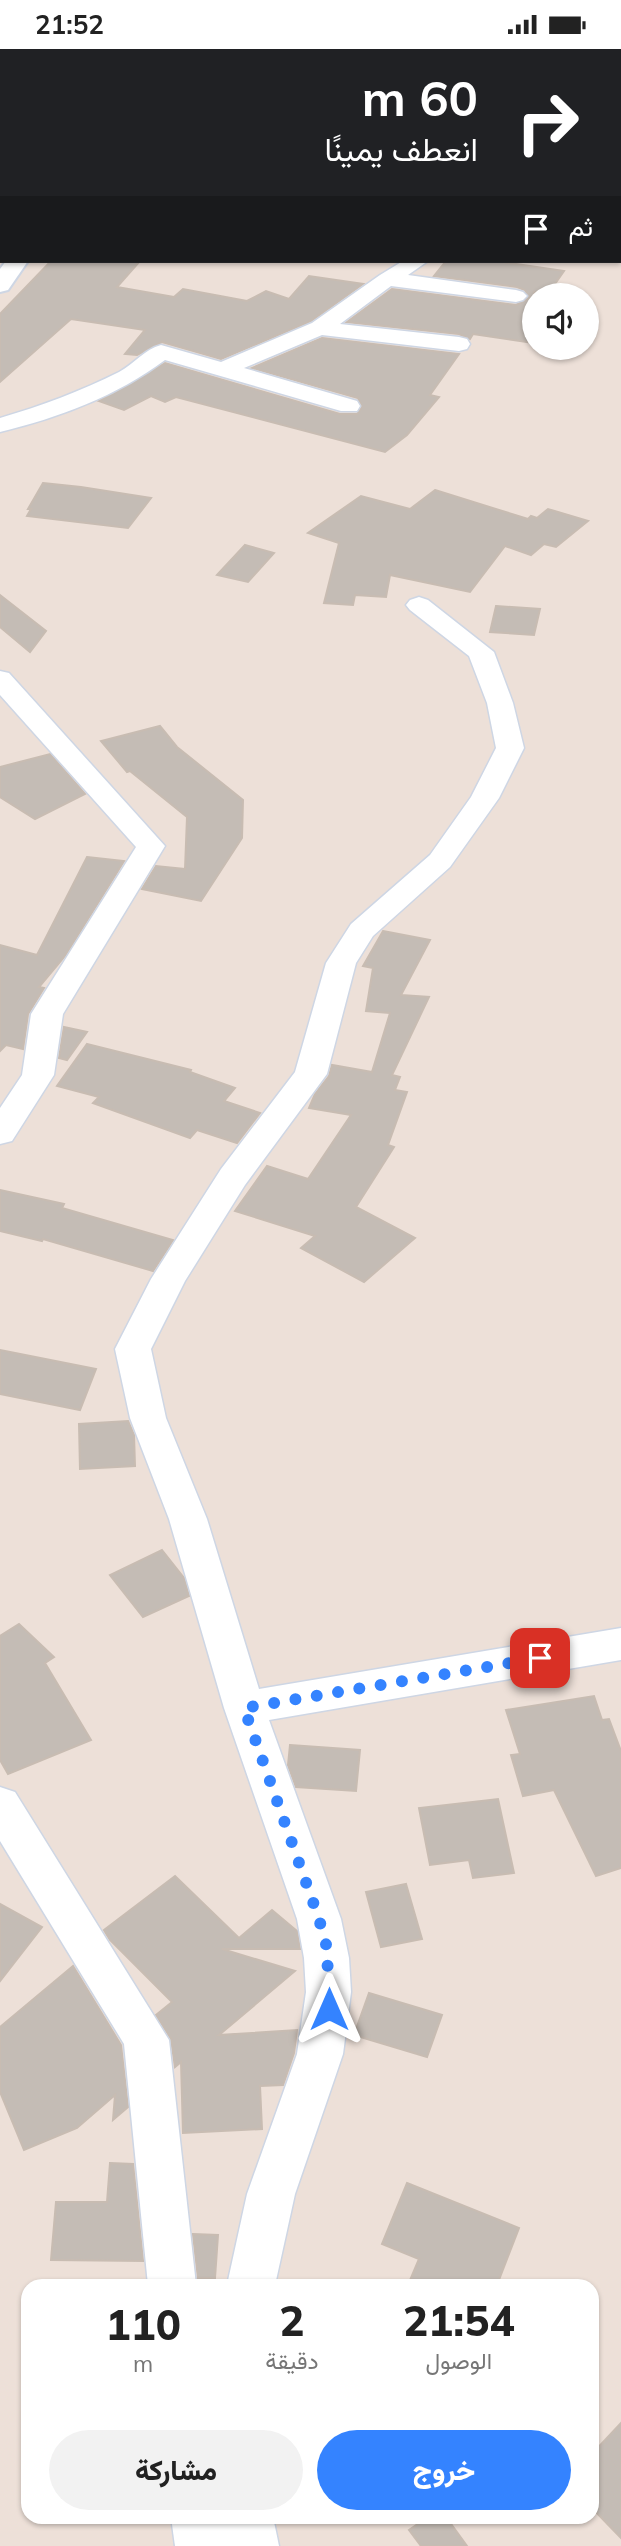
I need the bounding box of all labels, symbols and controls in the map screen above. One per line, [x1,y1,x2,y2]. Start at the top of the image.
text: 21:52 [35,8,104,41]
text: 60 m [362,67,478,128]
icon: right [502,77,593,168]
text: انعطف يمينًا [324,129,478,169]
icon: arrive [517,210,555,248]
text: ثم [569,210,593,243]
map controls [522,283,599,360]
button: sound [522,283,599,360]
pin [510,1628,570,1688]
icon: arrive [521,1639,559,1677]
position arrow [292,1972,366,2046]
text: 2 [279,2294,305,2347]
text: 21:54 [403,2294,515,2347]
text: 110 [105,2298,181,2351]
text: دقيقة [265,2346,319,2375]
text: الوصول [426,2346,492,2375]
text: m [133,2349,153,2378]
button: مشاركة [49,2430,303,2510]
button: خروج [317,2430,571,2510]

